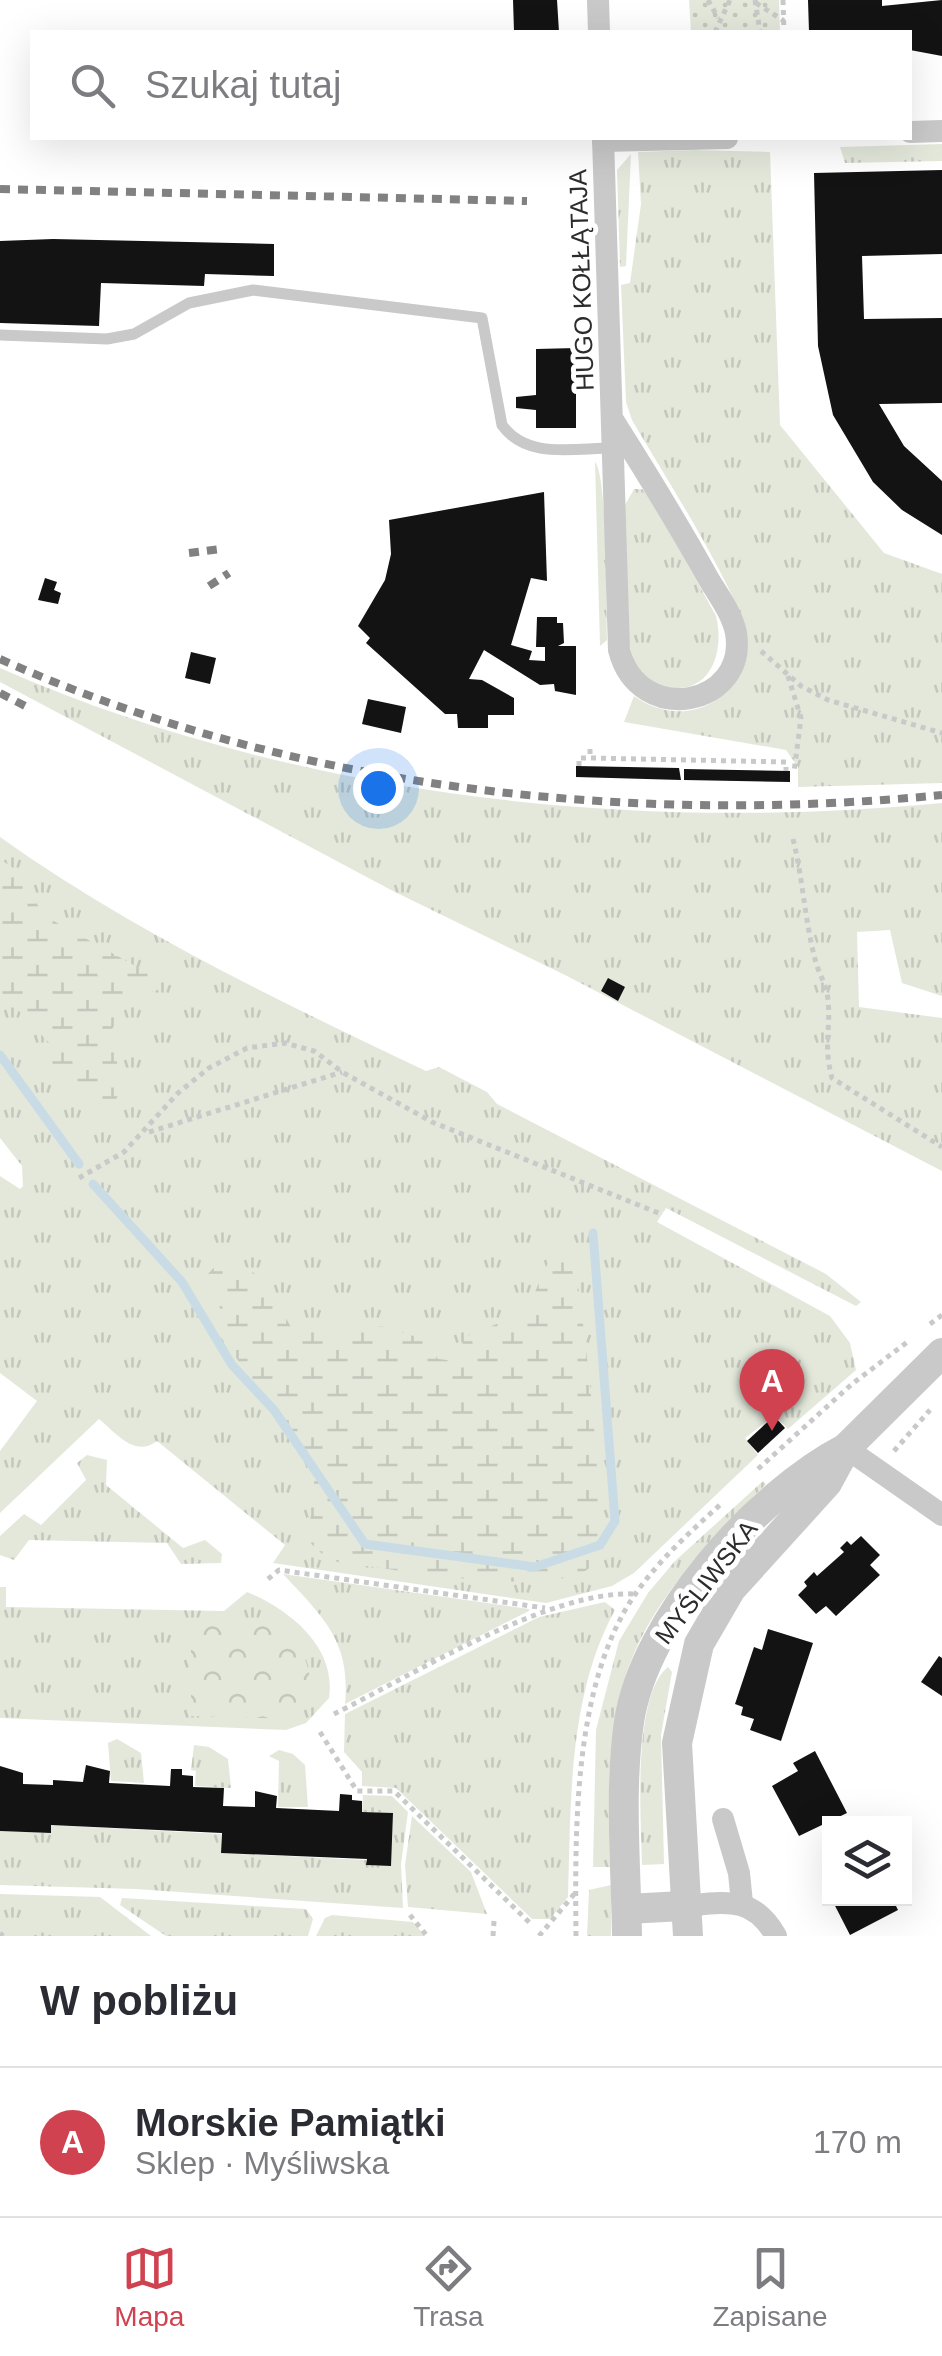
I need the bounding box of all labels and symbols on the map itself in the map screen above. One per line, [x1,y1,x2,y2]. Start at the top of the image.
street label: HUGO KOŁŁĄTAJA [563,168,599,391]
your location [353,763,404,814]
pin: A [740,1348,804,1431]
street label: MYŚLIWSKA [648,1514,763,1649]

